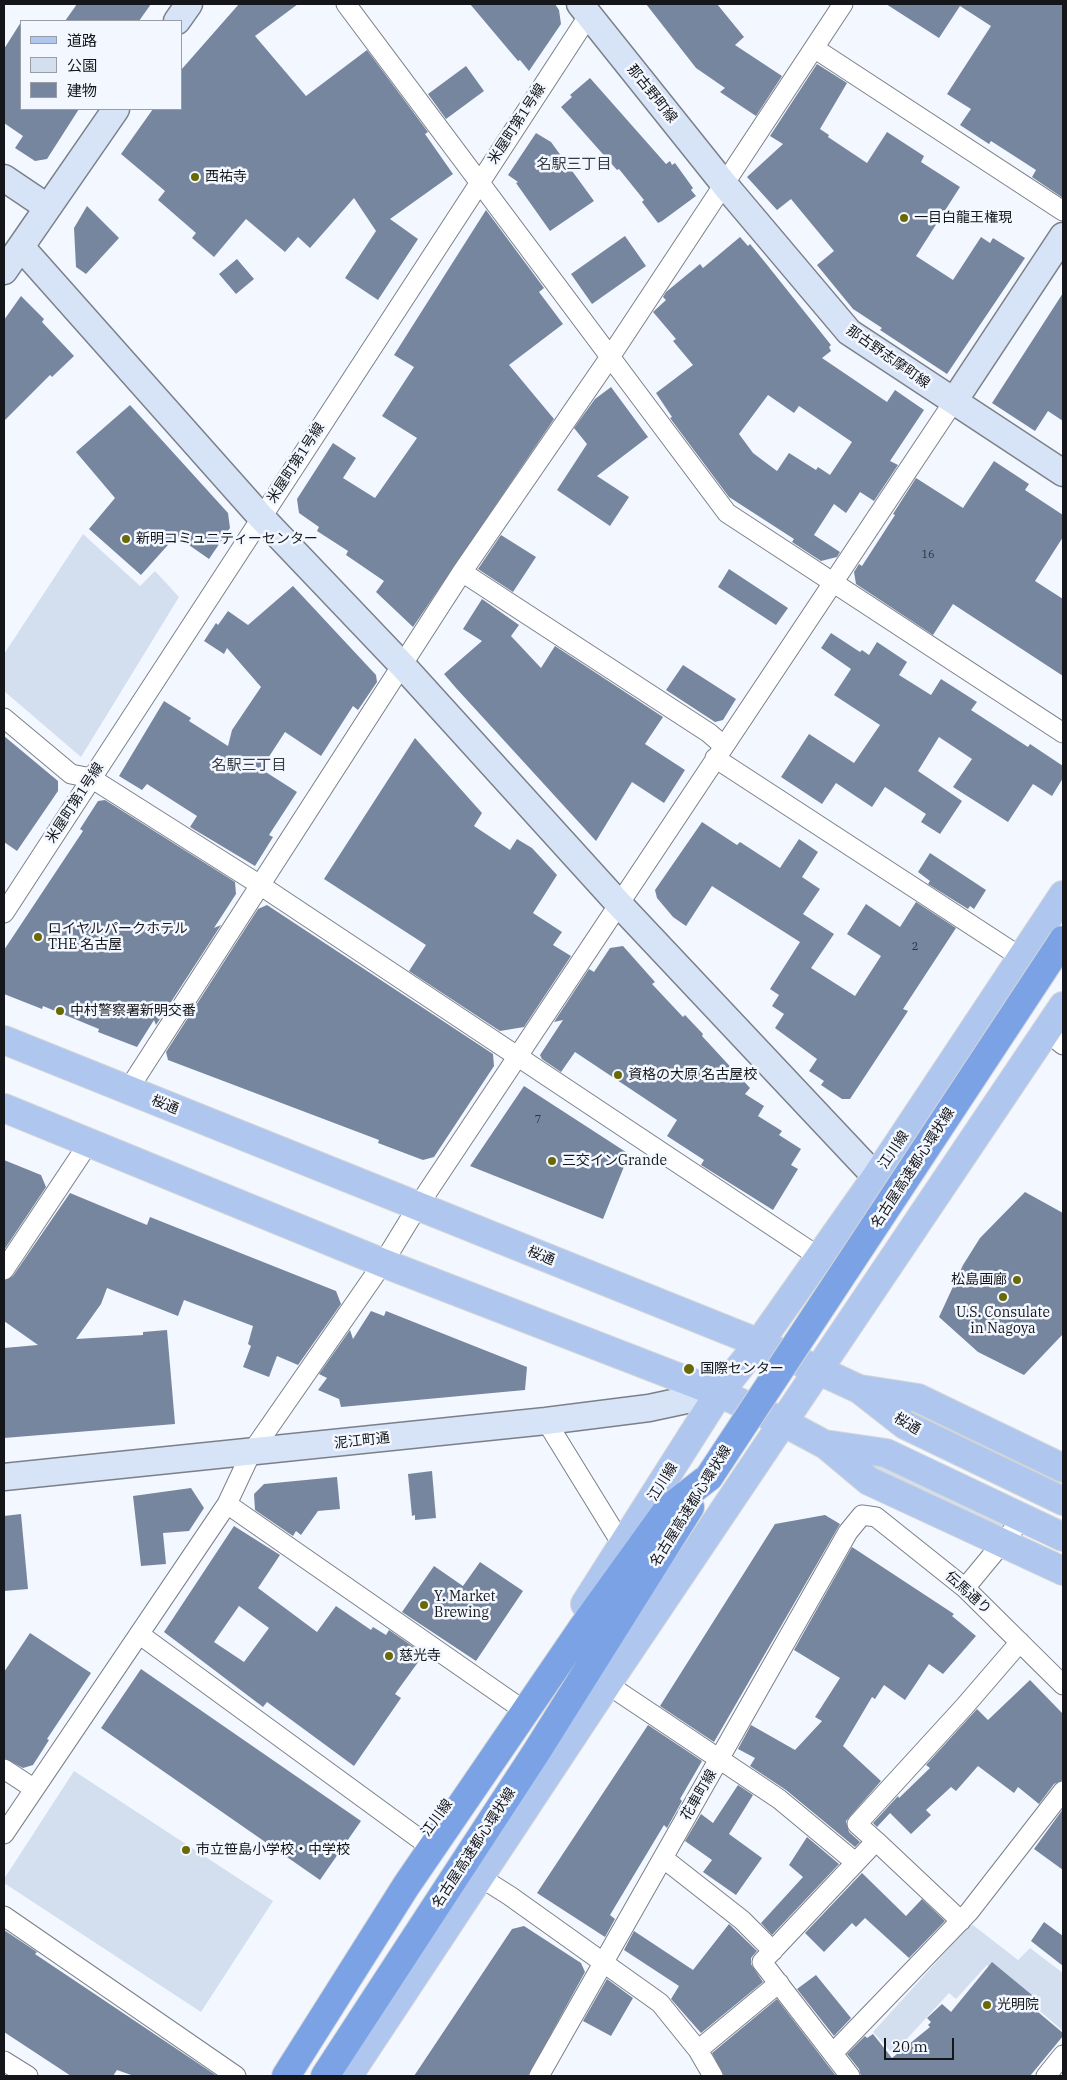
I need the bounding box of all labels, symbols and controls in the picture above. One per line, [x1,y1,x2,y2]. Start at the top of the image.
legend [20,20,182,110]
text: 道路 [67,31,97,50]
text: 公園 [67,56,97,75]
street label: 那古野町線 [623,62,681,126]
text: 建物 [67,81,97,100]
street label: 米屋町第1号線 [485,81,549,167]
district label: 名駅三丁目 [537,156,611,174]
place label: 西祐寺 [205,169,247,185]
marker: 西祐寺 [189,171,201,183]
place label: 一目白龍王権現 [914,210,1012,226]
marker: 一目白龍王権現 [898,212,910,224]
street label: 那古野志摩町線 [843,322,933,392]
street label: 米屋町第1号線 [264,420,328,506]
place label: 新明コミュニティーセンター [136,531,318,547]
marker: 新明コミュニティーセンター [120,533,132,545]
house number: 16 [921,548,935,562]
district label: 名駅三丁目 [212,757,286,775]
street label: 米屋町第1号線 [43,760,107,846]
place label: ロイヤルパークホテル THE 名古屋 [48,921,188,954]
marker: ロイヤルパークホテル THE 名古屋 [32,931,44,943]
house number: 2 [912,940,918,954]
place label: 中村警察署新明交番 [70,1003,196,1019]
marker: 中村警察署新明交番 [54,1005,66,1017]
place label: 資格の大原 名古屋校 [628,1067,757,1083]
marker: 資格の大原 名古屋校 [612,1069,624,1081]
street label: 桜通 [149,1092,181,1118]
street label: 名古屋高速都心環状線 [868,1105,958,1231]
house number: 7 [535,1113,541,1127]
street label: 江川線 [875,1128,913,1172]
place label: 三交インGrande [562,1153,667,1169]
marker: 三交インGrande [546,1155,558,1167]
street label: 桜通 [525,1243,557,1269]
place label: 松島画廊 [951,1272,1007,1288]
marker: 松島画廊 [1011,1274,1023,1286]
marker: U.S. Consulate in Nagoya [997,1291,1009,1303]
place label: U.S. Consulate in Nagoya [956,1305,1050,1338]
place label: 国際センター [700,1361,784,1377]
marker: 国際センター [682,1362,696,1376]
street label: 桜通 [891,1410,923,1438]
street label: 泥江町通 [333,1430,391,1452]
street label: 名古屋高速都心環状線 [647,1442,735,1570]
street label: 江川線 [645,1460,681,1504]
street label: 伝馬通り [942,1568,994,1618]
place label: Y. Market Brewing [434,1589,496,1621]
marker: Y. Market Brewing [418,1599,430,1611]
place label: 慈光寺 [399,1648,441,1664]
marker: 慈光寺 [383,1650,395,1662]
street label: 花車町線 [678,1767,720,1823]
street label: 名古屋高速都心環状線 [429,1785,519,1911]
street label: 江川線 [418,1796,456,1840]
place label: 市立笹島小学校・中学校 [196,1842,350,1858]
marker: 市立笹島小学校・中学校 [180,1844,192,1856]
place label: 光明院 [997,1997,1039,2013]
marker: 光明院 [981,1999,993,2011]
scale bar [887,2028,957,2060]
text: 20 m [892,2037,928,2056]

